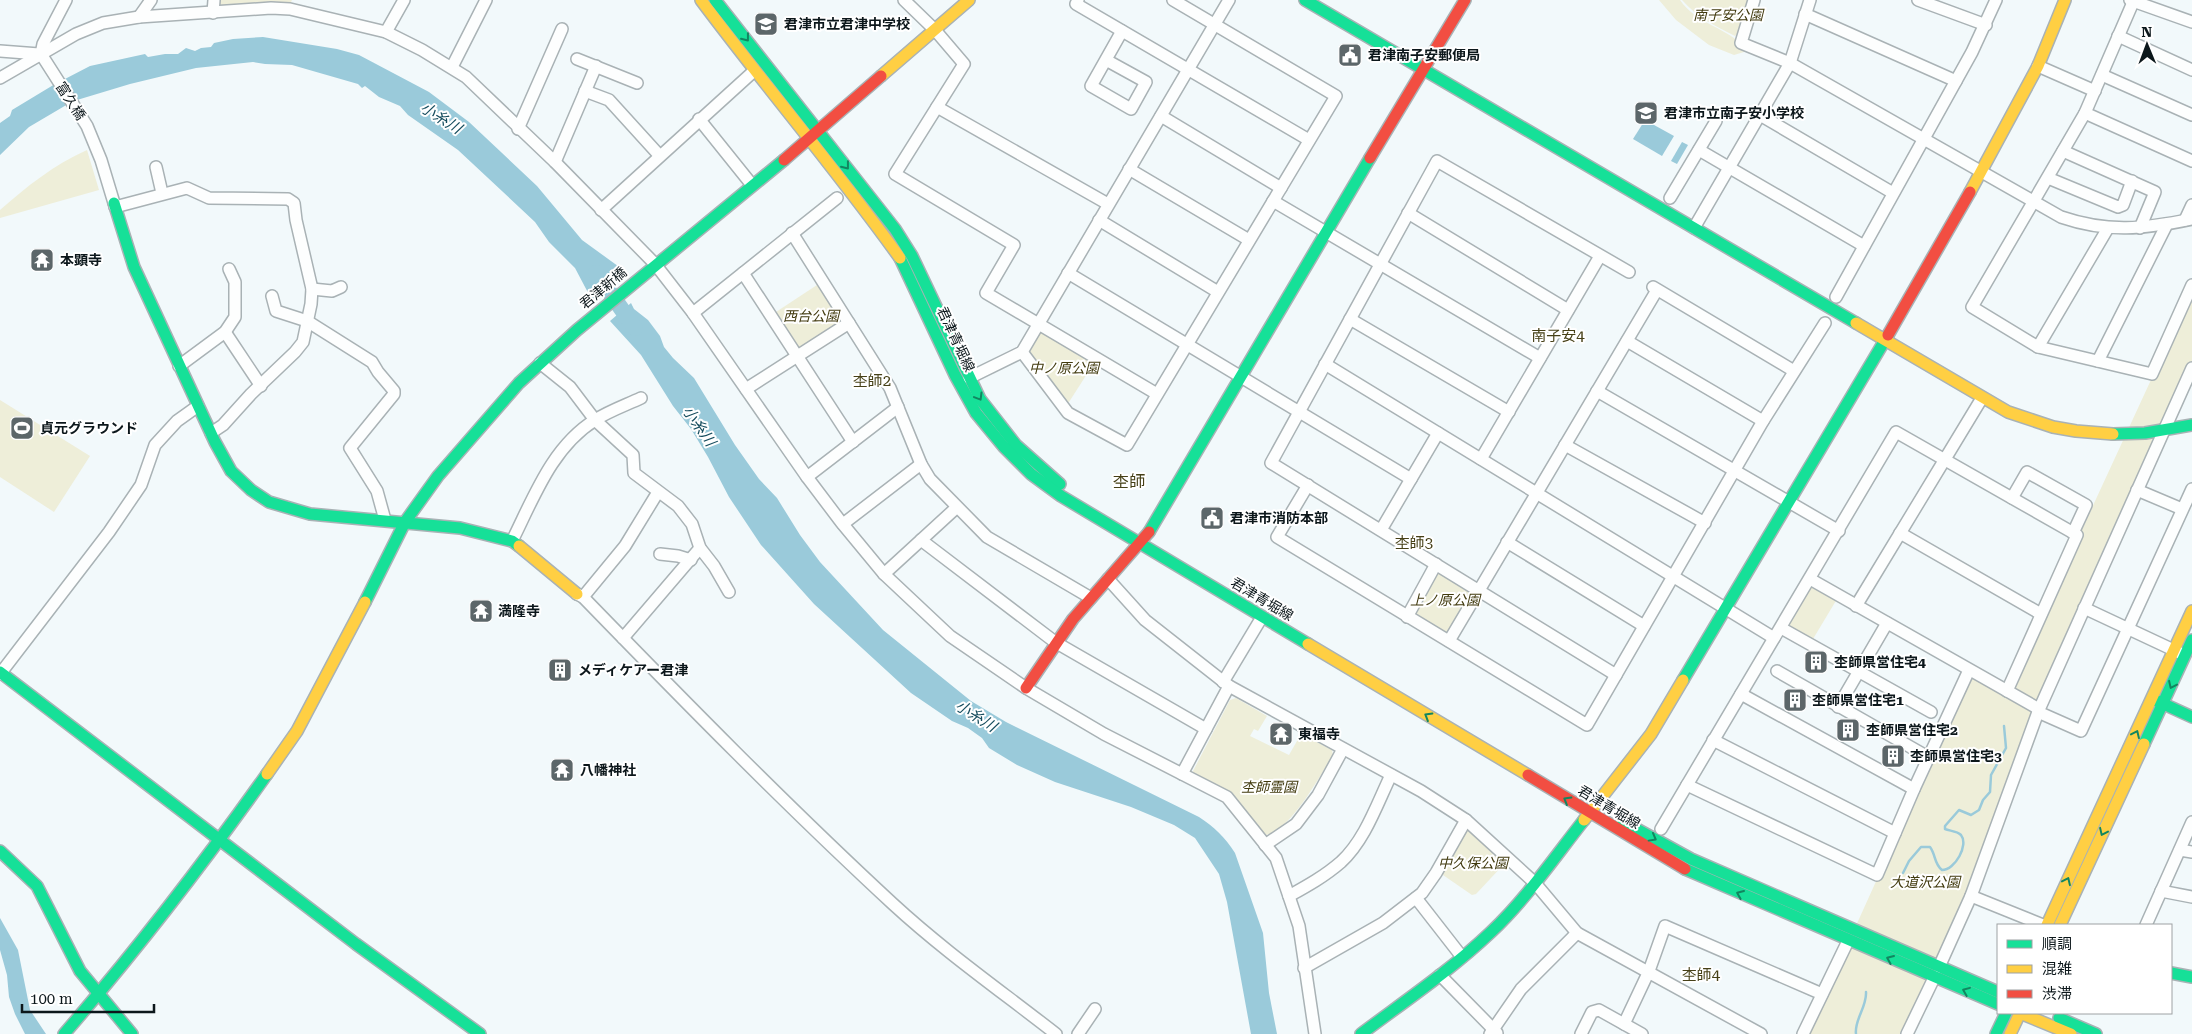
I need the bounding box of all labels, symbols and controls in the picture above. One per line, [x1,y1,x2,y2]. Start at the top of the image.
park label: 南子安公園 [1693,7,1765,23]
school or university icon: 君津市立君津中学校 [753,11,779,37]
place label: 君津市立君津中学校 [784,16,910,32]
north arrow [2122,20,2172,70]
text: N [2141,24,2153,40]
one-way arrow [740,32,748,41]
public building icon: 君津南子安郵便局 [1337,42,1363,68]
place label: 君津南子安郵便局 [1368,47,1480,63]
street label: 富久橋 [53,79,89,123]
water label: 小糸川 [417,98,467,139]
school or university icon: 君津市立南子安小学校 [1633,100,1659,126]
place label: 君津市立南子安小学校 [1664,105,1804,121]
one-way arrow [840,160,849,170]
temple icon: 本顕寺 [29,247,55,273]
place label: 本顕寺 [60,252,102,268]
street label: 君津新橋 [576,264,630,312]
street label: 君津青堀線 [934,304,978,374]
park label: 西台公園 [783,308,841,324]
district label: 南子安4 [1531,327,1585,345]
park label: 中ノ原公園 [1029,360,1101,376]
district label: 杢師2 [853,372,891,390]
one-way arrow [973,391,983,400]
water label: 小糸川 [679,402,720,451]
sports icon: 貞元グラウンド [9,415,35,441]
place label: 貞元グラウンド [40,420,138,436]
district label: 杢師 [1113,472,1145,491]
public building icon: 君津市消防本部 [1199,505,1225,531]
place label: 君津市消防本部 [1230,510,1328,526]
district label: 杢師3 [1395,534,1433,552]
street label: 君津青堀線 [1228,574,1296,624]
park label: 上ノ原公園 [1410,592,1482,608]
temple icon: 満隆寺 [468,598,494,624]
place label: 満隆寺 [498,603,540,619]
building icon: 杢師県営住宅4 [1803,649,1829,675]
place label: 杢師県営住宅4 [1834,654,1926,670]
building icon: メディケアー君津 [547,657,573,683]
place label: メディケアー君津 [578,662,688,678]
one-way arrow [2168,679,2178,688]
building icon: 杢師県営住宅1 [1782,687,1808,713]
place label: 杢師県営住宅1 [1812,692,1904,708]
water label: 小糸川 [952,696,1002,737]
one-way arrow [1424,713,1433,723]
building icon: 杢師県営住宅2 [1835,717,1861,743]
temple icon: 東福寺 [1268,721,1294,747]
place label: 杢師県営住宅2 [1866,722,1958,738]
place label: 東福寺 [1298,726,1340,742]
one-way arrow [2129,730,2140,739]
building icon: 杢師県営住宅3 [1880,743,1906,769]
place label: 杢師県営住宅3 [1910,748,2002,764]
temple icon: 八幡神社 [549,757,575,783]
place label: 八幡神社 [580,762,636,778]
park label: 杢師霊園 [1241,779,1299,795]
street label: 君津青堀線 [1575,782,1643,832]
one-way arrow [1564,796,1573,806]
one-way arrow [2099,827,2110,836]
one-way arrow [1647,831,1656,841]
park label: 中久保公園 [1438,855,1510,871]
park label: 大道沢公園 [1890,874,1962,890]
one-way arrow [2061,877,2072,886]
one-way arrow [1736,890,1745,901]
legend [1997,924,2172,1014]
text: 順調 [2042,935,2072,953]
one-way arrow [1886,954,1895,965]
text: 混雑 [2042,960,2072,978]
district label: 杢師4 [1682,966,1721,984]
scale bar [22,982,155,1014]
text: 渋滞 [2042,985,2072,1003]
one-way arrow [1962,987,1971,997]
text: 100 m [30,990,73,1008]

